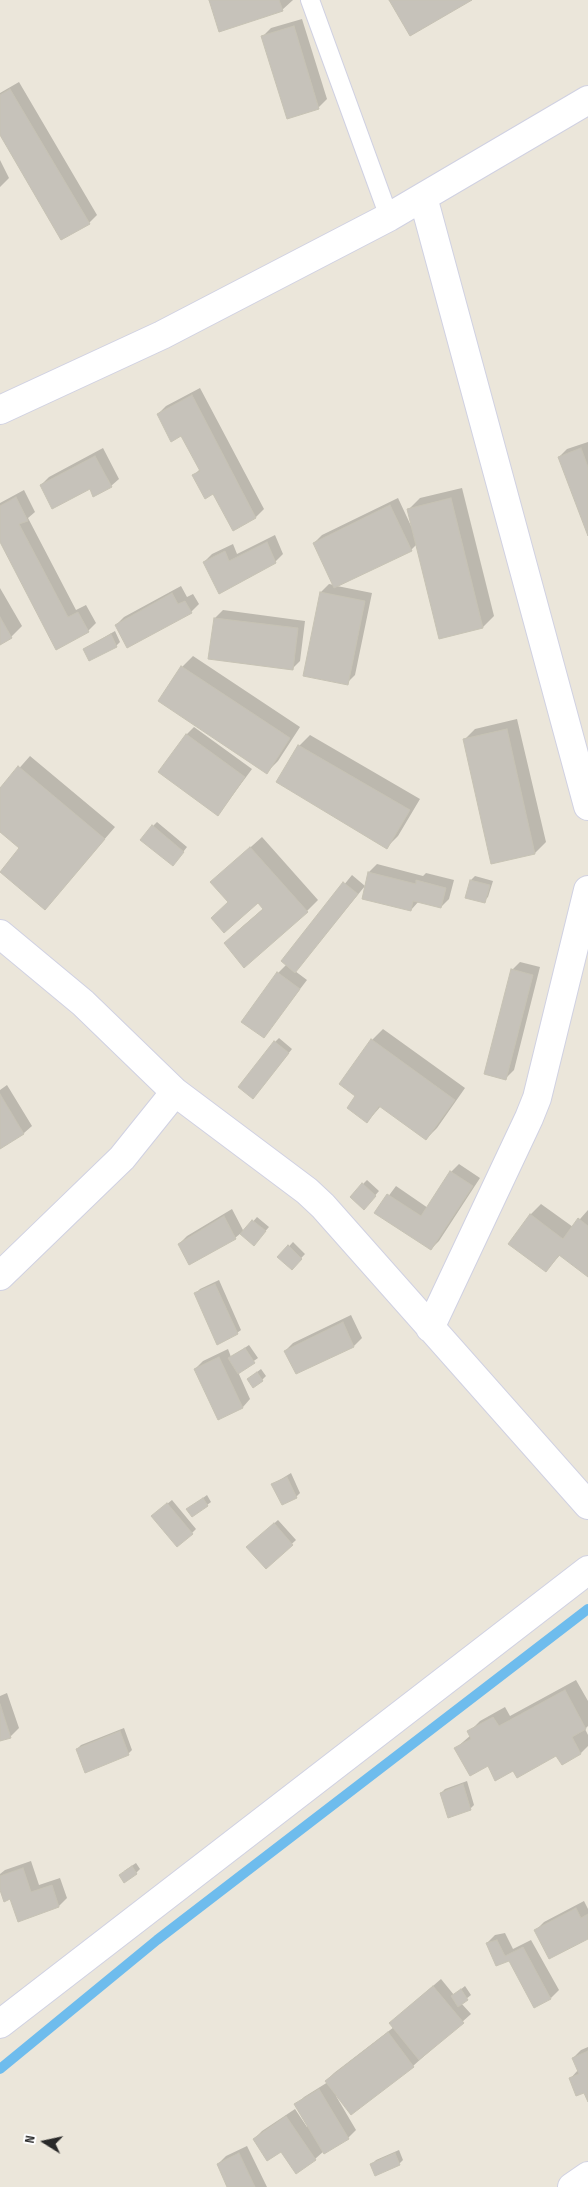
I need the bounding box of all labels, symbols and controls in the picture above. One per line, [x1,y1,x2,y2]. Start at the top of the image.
north arrow [20,2117,70,2167]
text: N [21,2134,39,2144]

